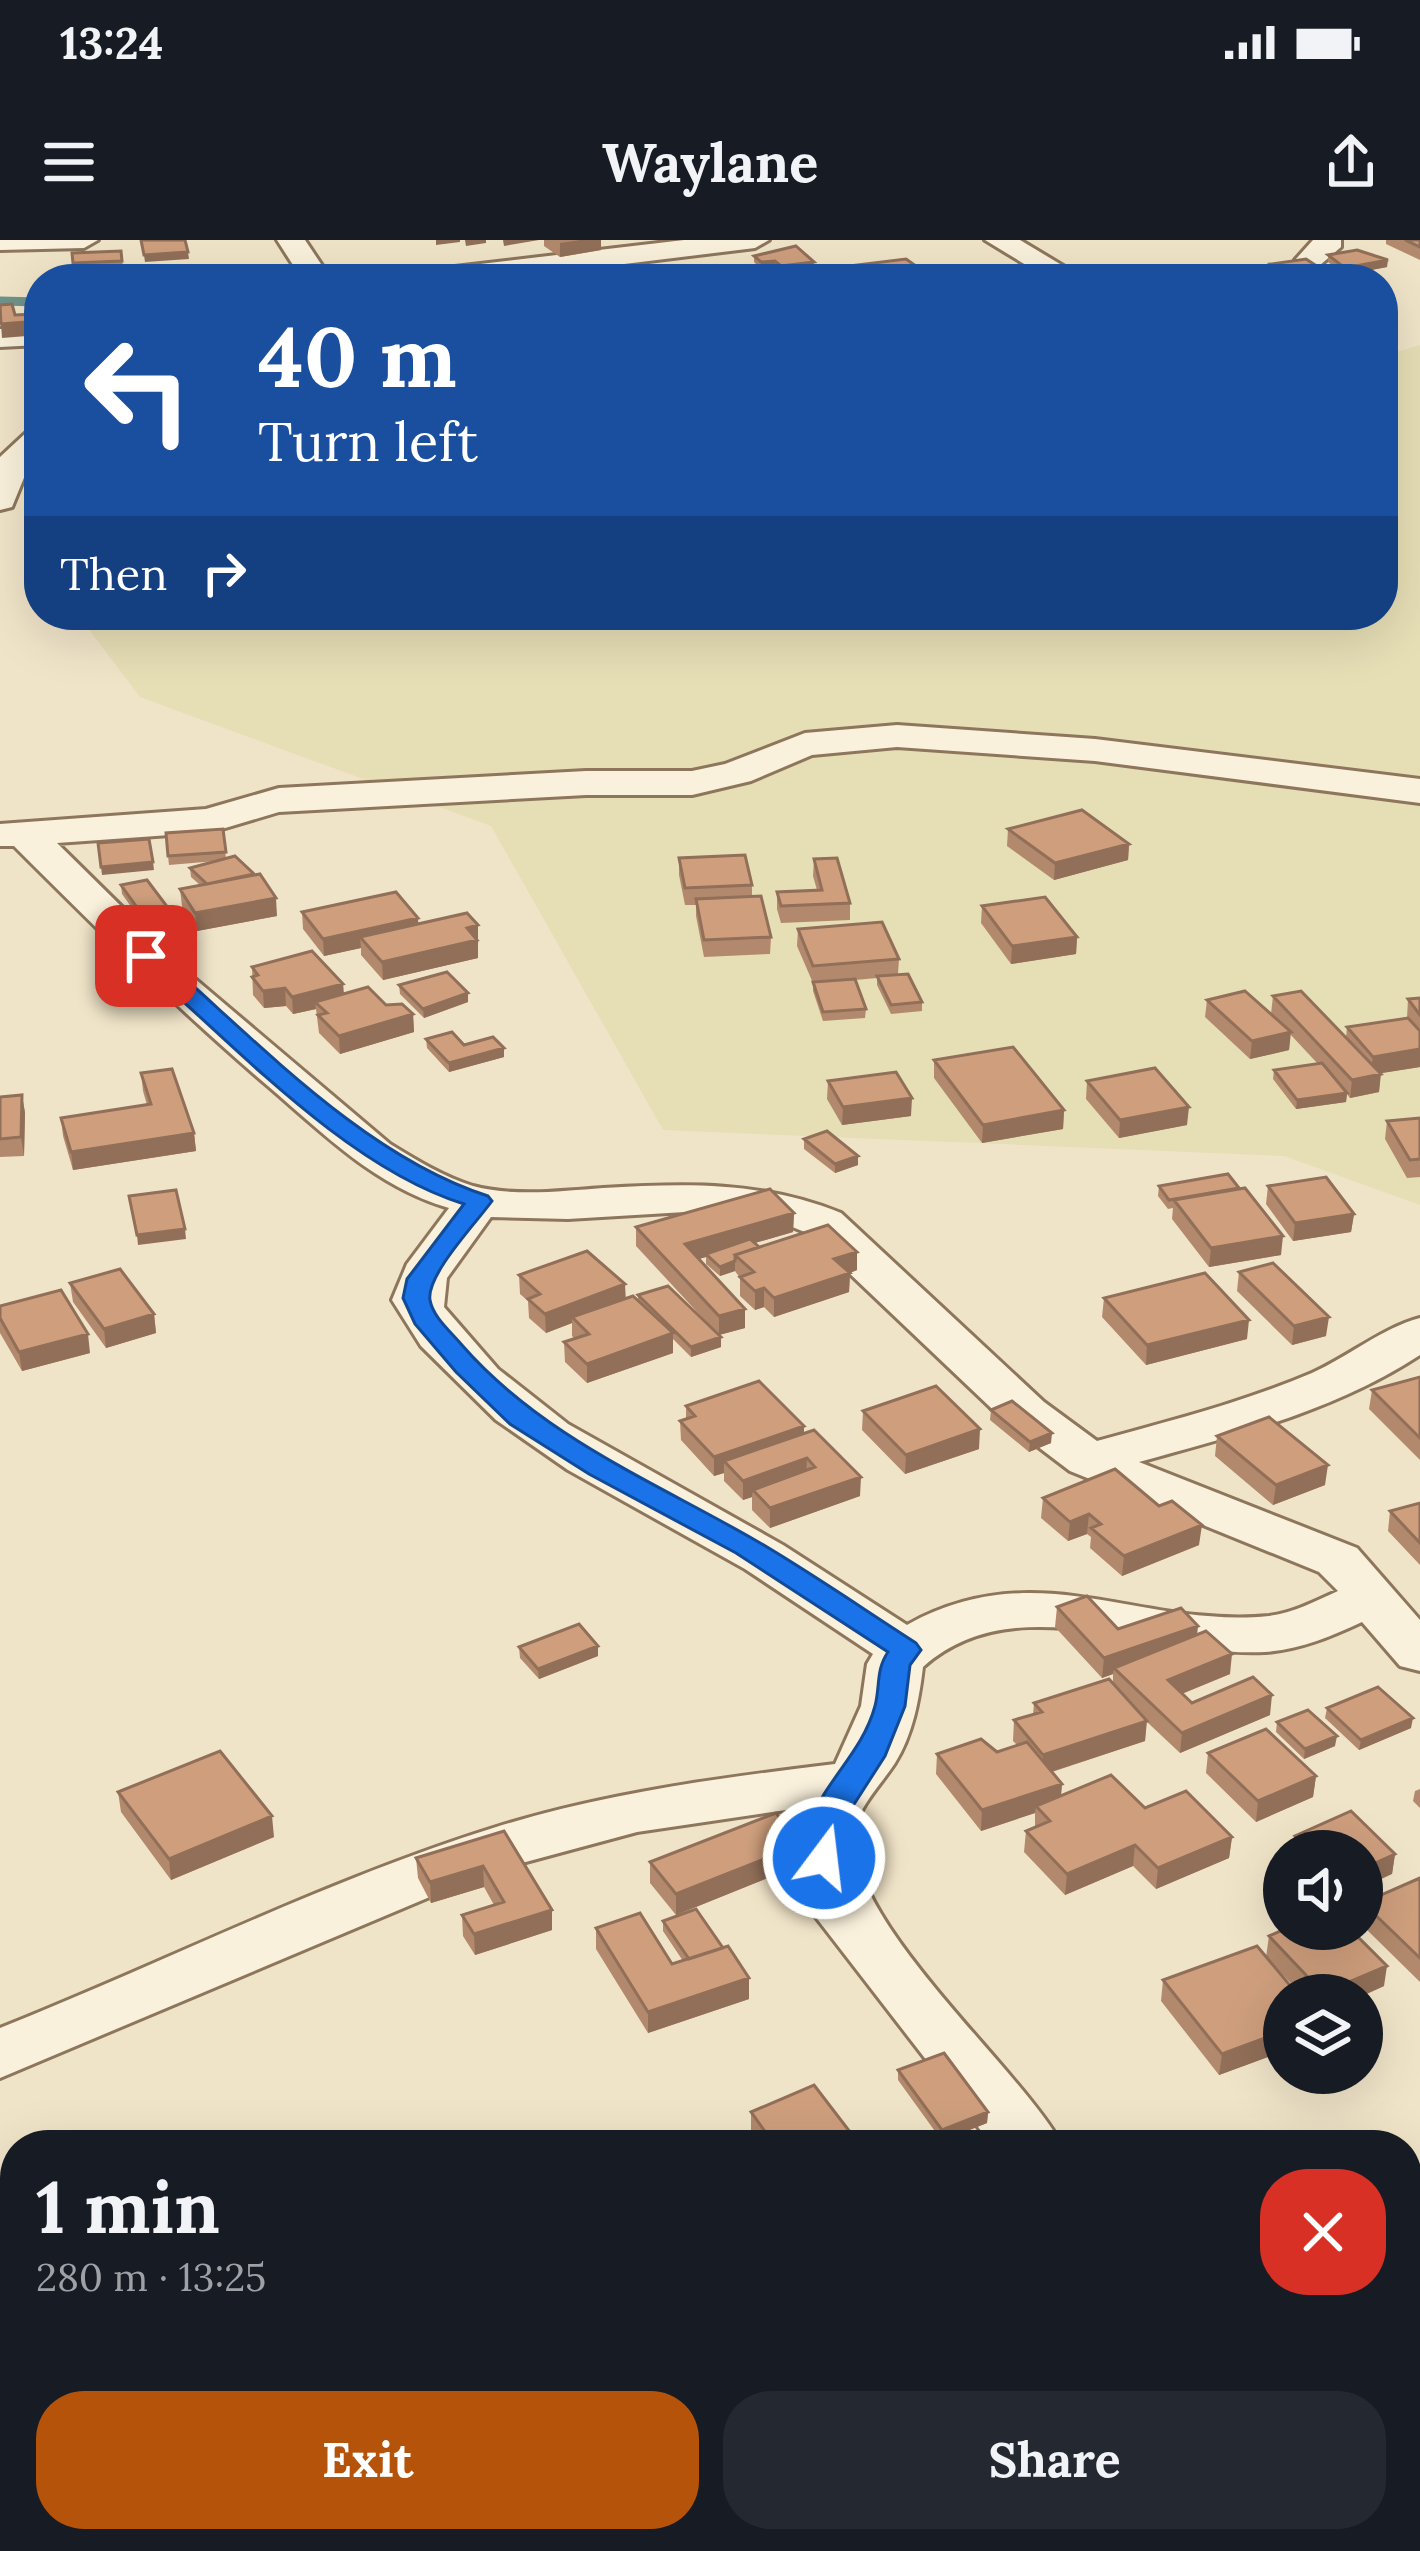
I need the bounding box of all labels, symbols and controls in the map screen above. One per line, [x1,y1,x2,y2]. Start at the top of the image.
text: 13:24 [60,14,163,71]
text: Waylane [602,128,818,197]
icon: menu [36,129,102,195]
icon: share [1318,129,1384,195]
text: 40 m [258,302,457,410]
icon: left [60,312,216,468]
text: Turn left [258,407,478,476]
icon: right [191,540,257,606]
text: Then [60,545,167,602]
pin [95,905,197,1007]
icon: arrive [113,923,179,989]
position arrow [761,1795,887,1921]
map controls [1263,1830,1383,2094]
button: sound [1263,1830,1383,1950]
button: layers [1263,1974,1383,2094]
text: 1 min [36,2161,220,2253]
button: close [1260,2169,1386,2295]
text: 280 m · 13:25 [36,2252,266,2302]
button: Exit [36,2391,699,2529]
button: Share [723,2391,1386,2529]

